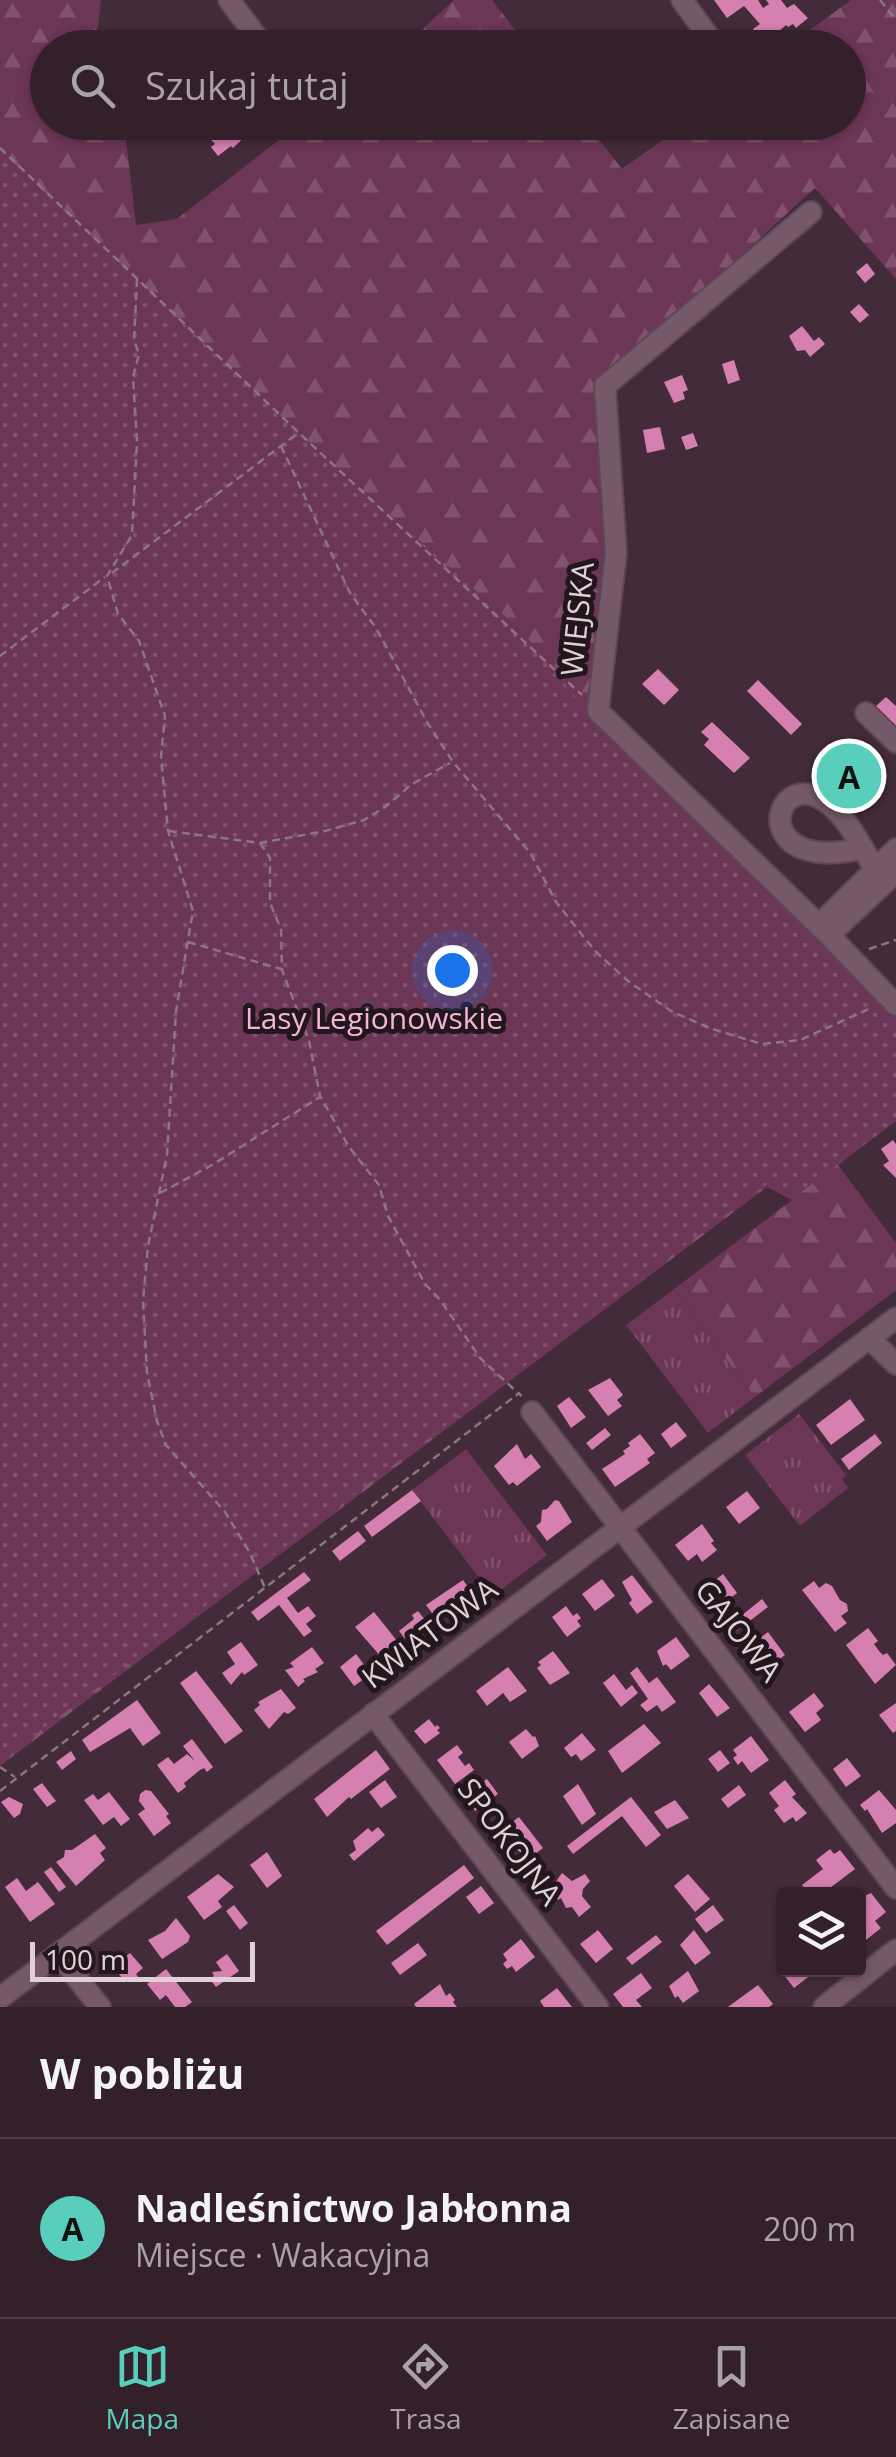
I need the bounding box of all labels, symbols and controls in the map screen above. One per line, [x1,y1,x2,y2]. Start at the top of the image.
search box [30,30,866,140]
icon: search [65,58,120,113]
text: Szukaj tutaj [145,59,349,111]
street label: WIEJSKA [550,560,603,678]
pin: A [816,738,882,814]
your location [427,945,478,996]
park label: Lasy Legionowskie [245,997,503,1038]
street label: KWIATOWA [353,1568,505,1697]
street label: GAJOWA [686,1571,792,1690]
street label: SPOKOJNA [449,1769,571,1913]
map controls [776,1887,866,1977]
button: layers [776,1887,866,1977]
scale bar [30,1937,255,1982]
text: 100 m [45,1940,126,1978]
text: W pobliżu [40,2044,244,2101]
text: Nadleśnictwo Jabłonna [135,2181,572,2233]
text: A [61,2207,84,2250]
text: 200 m [763,2207,856,2250]
text: Miejsce · Wakacyjna [135,2233,430,2276]
tab: Mapa [106,2339,179,2437]
tab: Trasa [390,2339,462,2437]
tab: Zapisane [673,2339,790,2437]

